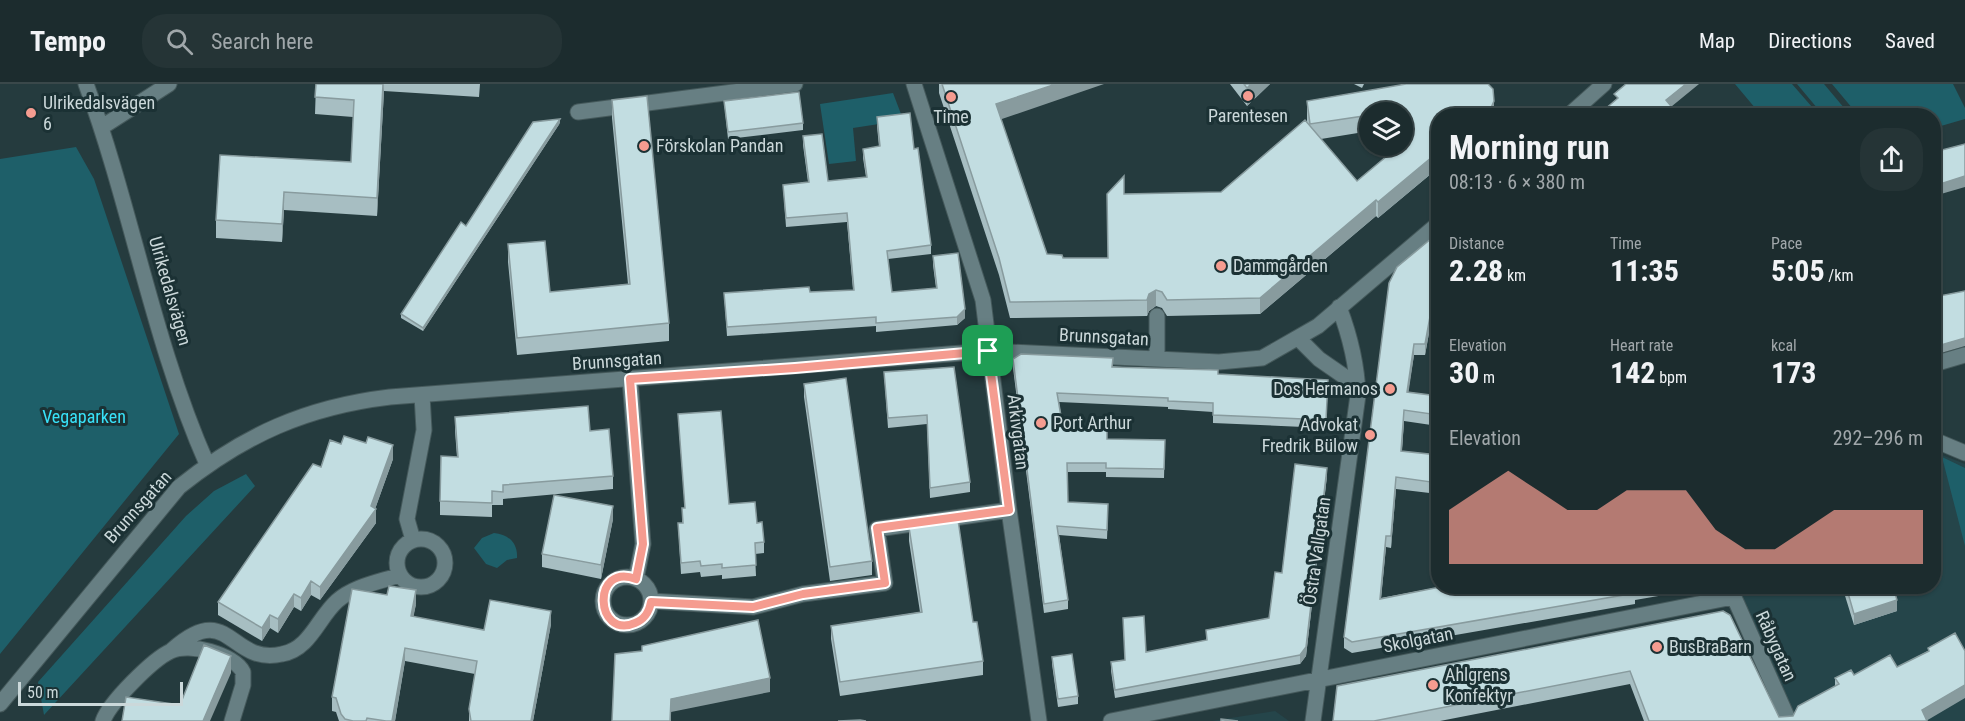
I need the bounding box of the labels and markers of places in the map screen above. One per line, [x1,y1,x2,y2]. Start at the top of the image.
marker: Parentesen [1241,89,1255,103]
marker: Time [944,90,958,104]
place label: Ulrikedalsvägen 6 [43,92,155,134]
place label: Parentesen [1208,105,1288,126]
marker: Ulrikedalsvägen 6 [24,106,38,120]
place label: Time [933,106,969,127]
place label: Förskolan Pandan [656,135,783,156]
marker: Förskolan Pandan [637,139,651,153]
place label: Dammgården [1233,255,1328,276]
marker: Dammgården [1214,259,1228,273]
pin [962,325,1013,376]
place label: Dos Hermanos [1273,378,1378,399]
marker: Dos Hermanos [1383,382,1397,396]
place label: Port Arthur [1053,412,1132,433]
place label: Advokat Fredrik Bülow [1262,414,1358,456]
marker: Port Arthur [1034,416,1048,430]
marker: Advokat Fredrik Bülow [1363,428,1377,442]
place label: BusBraBarn [1669,636,1752,657]
marker: BusBraBarn [1650,640,1664,654]
place label: Ahlgrens Konfektyr [1445,664,1513,706]
marker: Ahlgrens Konfektyr [1426,678,1440,692]

